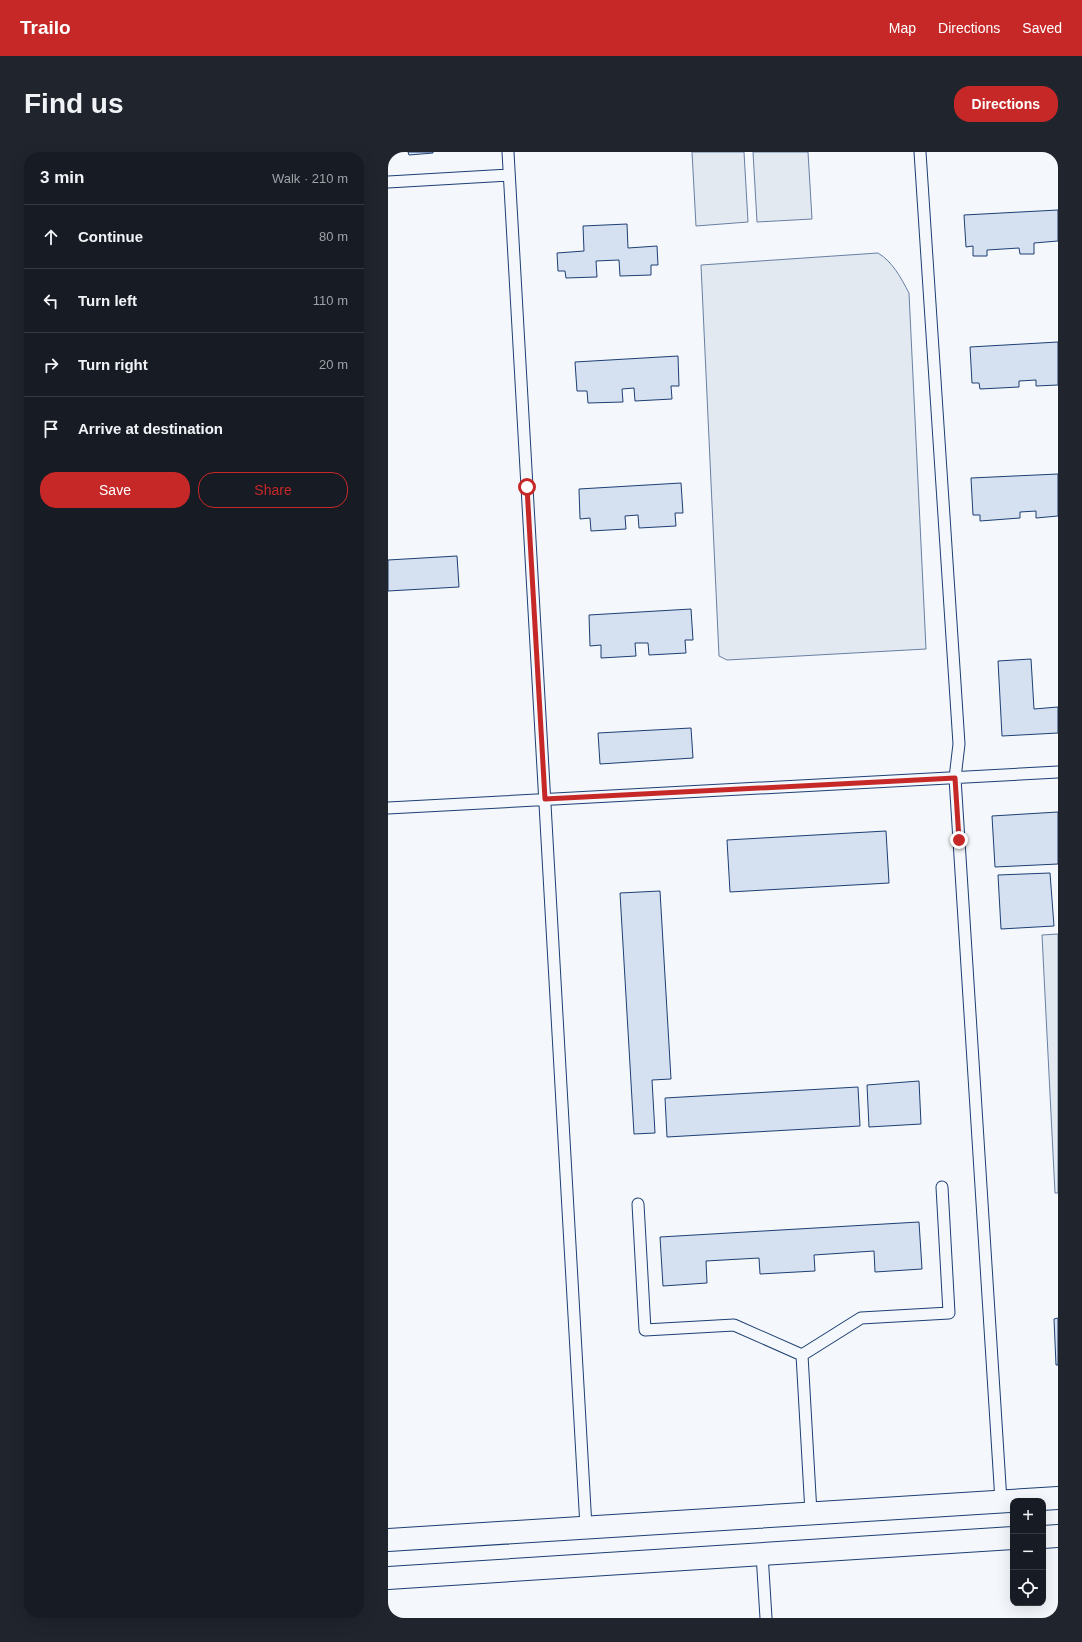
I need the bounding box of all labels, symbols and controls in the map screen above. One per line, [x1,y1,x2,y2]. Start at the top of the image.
text: Trailo [20,17,71,38]
text: Map [889,20,916,36]
text: Directions [938,20,1000,36]
text: Saved [1022,20,1062,36]
button: Directions [954,86,1058,122]
text: Find us [24,88,124,119]
text: 3 min [40,168,84,187]
text: Walk · 210 m [272,171,348,186]
icon: ahead [40,226,62,248]
text: Continue [78,228,143,245]
text: 80 m [319,229,348,244]
icon: left [40,290,62,312]
text: Turn left [78,292,137,309]
text: 110 m [313,293,348,308]
icon: right [40,354,62,376]
text: Turn right [78,356,148,373]
text: 20 m [319,357,348,372]
icon: arrive [40,418,62,440]
text: Arrive at destination [78,420,223,437]
button: Save [40,472,190,508]
button: Share [198,472,348,508]
route start [518,478,536,496]
route end [950,831,968,849]
map controls [1010,1498,1046,1606]
button: + [1010,1498,1046,1534]
button: − [1010,1534,1046,1570]
button: locate [1010,1570,1046,1606]

